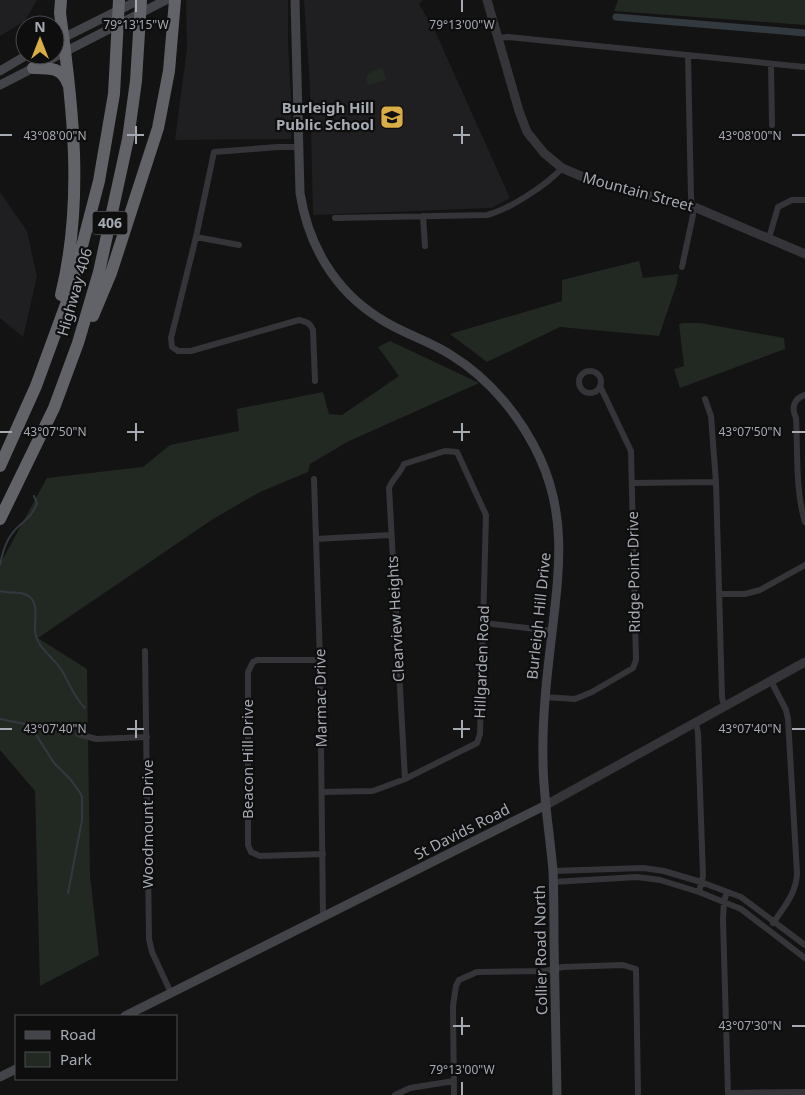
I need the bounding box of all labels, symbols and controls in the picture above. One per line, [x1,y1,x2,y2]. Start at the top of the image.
north arrow [15,15,65,65]
text: 79°13'15"W [103,16,169,33]
text: 79°13'00"W [429,16,495,33]
text: N [34,17,46,36]
place label: Burleigh Hill Public School [276,97,374,134]
school or university icon: Burleigh Hill Public School [379,104,405,130]
text: 43°08'00"N [23,127,87,144]
text: 43°08'00"N [718,127,782,144]
street label: Mountain Street [581,167,696,216]
road number: 406 [92,212,128,234]
street label: Highway 406 [52,245,96,338]
text: 43°07'50"N [23,423,87,440]
text: 43°07'50"N [718,423,782,440]
street label: Ridge Point Drive [622,511,644,633]
street label: Burleigh Hill Drive [521,551,555,680]
street label: Clearview Heights [382,555,408,683]
street label: Hillgarden Road [469,605,493,719]
street label: Marmac Drive [309,648,331,748]
street label: Beacon Hill Drive [237,699,257,819]
text: 43°07'40"N [23,720,87,737]
text: 43°07'40"N [718,720,782,737]
street label: Woodmount Drive [137,759,157,889]
street label: St Davids Road [410,798,513,864]
street label: Collier Road North [529,885,551,1015]
legend [15,1015,178,1080]
text: 43°07'30"N [718,1017,782,1034]
text: Road [60,1024,96,1044]
text: Park [60,1049,92,1069]
text: 79°13'00"W [429,1061,495,1078]

